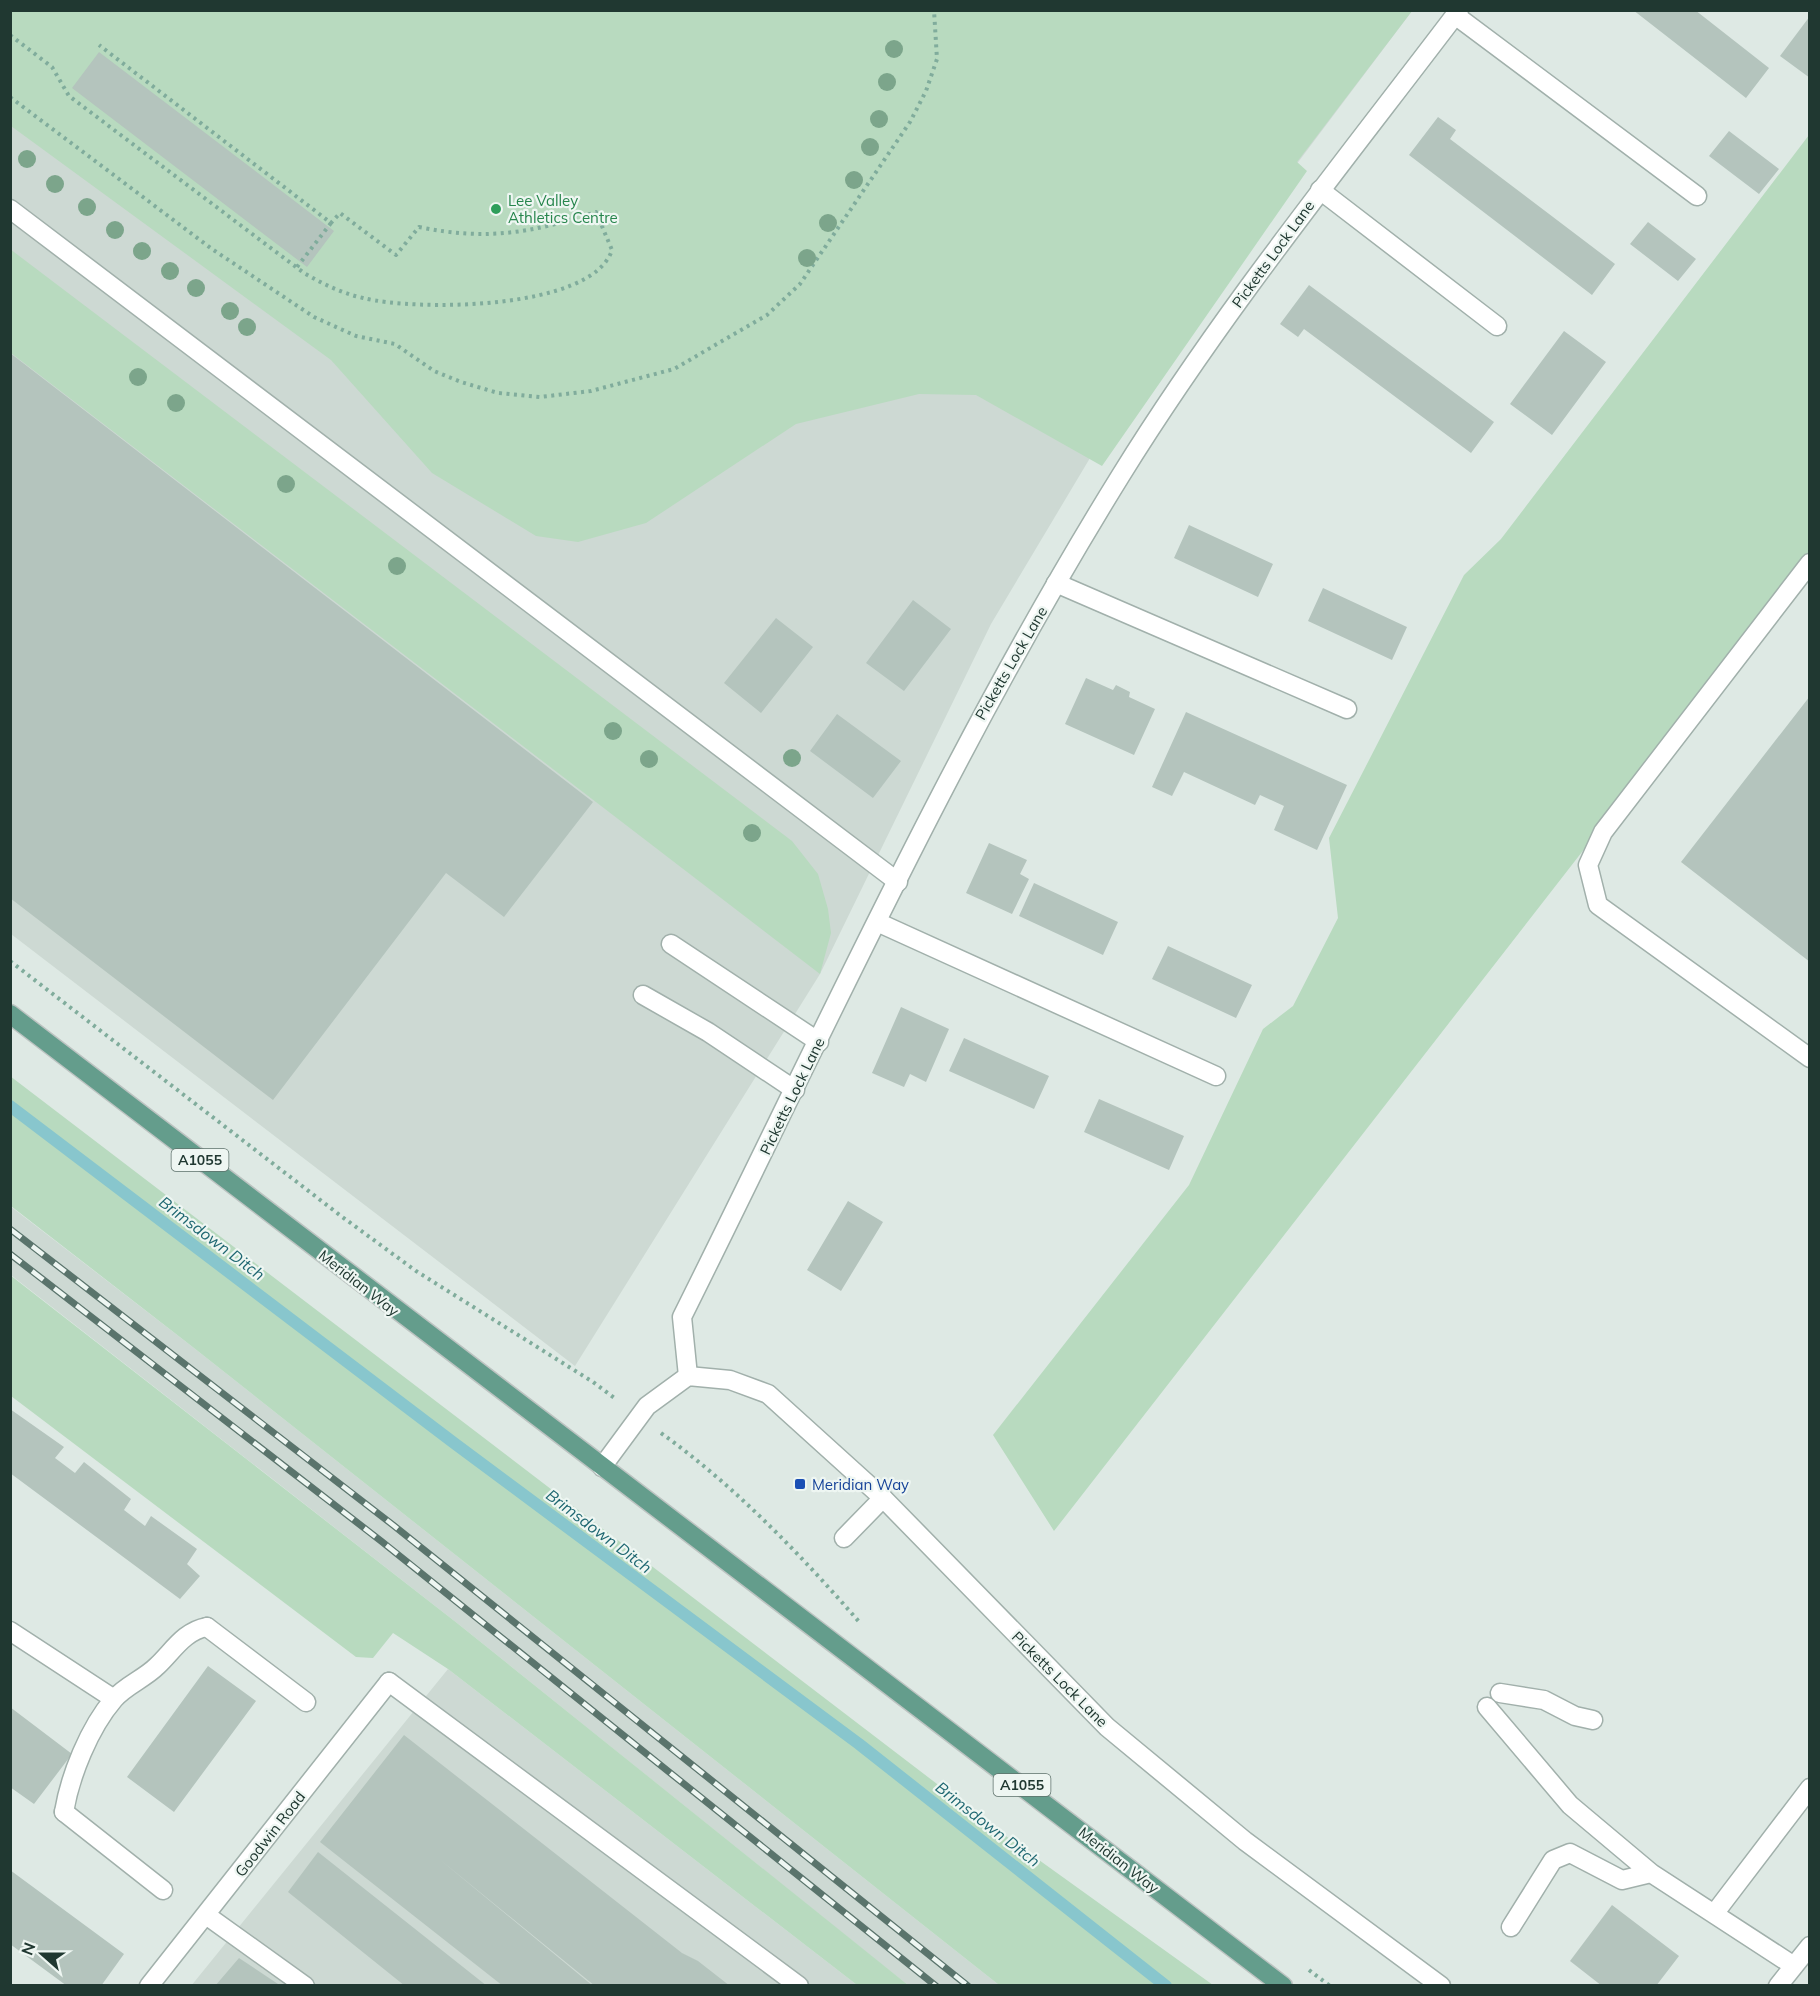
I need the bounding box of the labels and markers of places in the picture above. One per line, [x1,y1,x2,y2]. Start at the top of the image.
place label: Lee Valley Athletics Centre [508,191,618,227]
marker: Lee Valley Athletics Centre [489,202,503,216]
place label: Meridian Way [812,1475,909,1494]
marker: Meridian Way [793,1477,807,1491]

